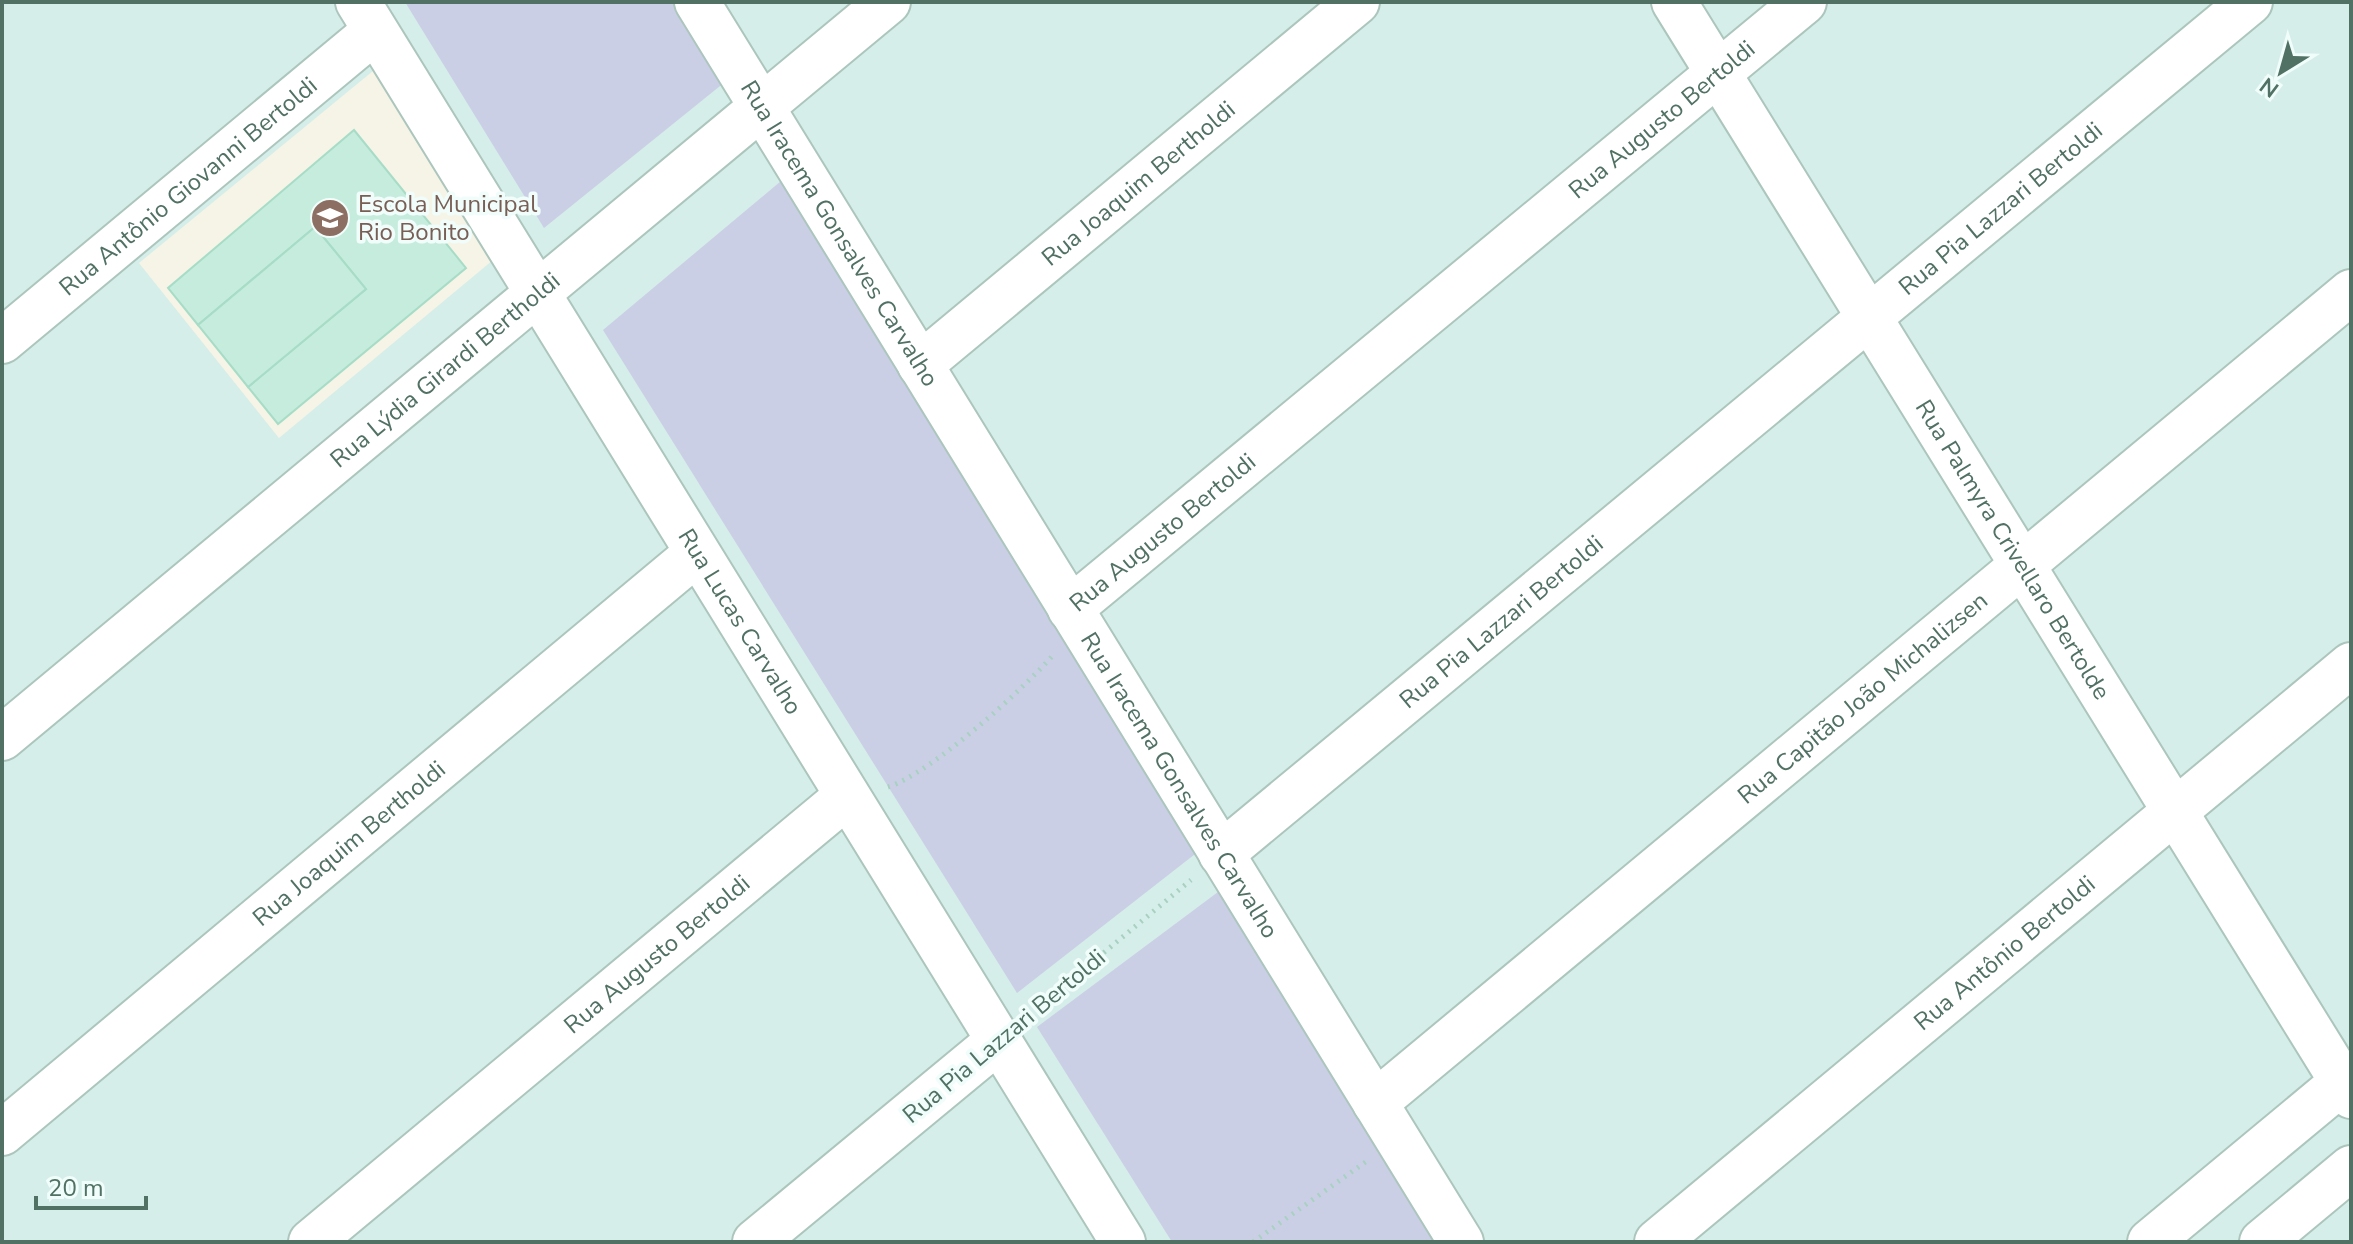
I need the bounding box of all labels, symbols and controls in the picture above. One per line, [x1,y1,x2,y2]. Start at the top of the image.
north arrow [2241,32,2321,112]
street label: Rua Augusto Bertoldi [1562,33,1762,206]
street label: Rua Antônio Giovanni Bertoldi [52,70,324,303]
text: N [2254,70,2285,104]
street label: Rua Iracema Gonsalves Carvalho [733,75,946,393]
street label: Rua Joaquim Bertholdi [1035,94,1242,273]
street label: Rua Pia Lazzari Bertoldi [1892,115,2109,302]
place label: Escola Municipal Rio Bonito [358,188,537,248]
school or university icon: Escola Municipal Rio Bonito [309,197,351,239]
street label: Rua Lýdia Girardi Bertholdi [323,265,567,475]
street label: Rua Palmyra Crivellaro Bertolde [1908,394,2118,706]
street label: Rua Augusto Bertoldi [1063,446,1262,619]
street label: Rua Lucas Carvalho [671,523,810,721]
street label: Rua Pia Lazzari Bertoldi [1393,528,1610,716]
street label: Rua Capitão João Michalizsen [1731,585,1994,811]
street label: Rua Iracema Gonsalves Carvalho [1073,626,1286,944]
street label: Rua Joaquim Bertholdi [246,753,452,933]
street label: Rua Augusto Bertoldi [557,867,757,1041]
street label: Rua Antônio Bertoldi [1907,868,2102,1038]
street label: Rua Pia Lazzari Bertoldi [896,942,1112,1130]
scale bar [36,1160,146,1210]
text: 20 m [48,1172,104,1204]

